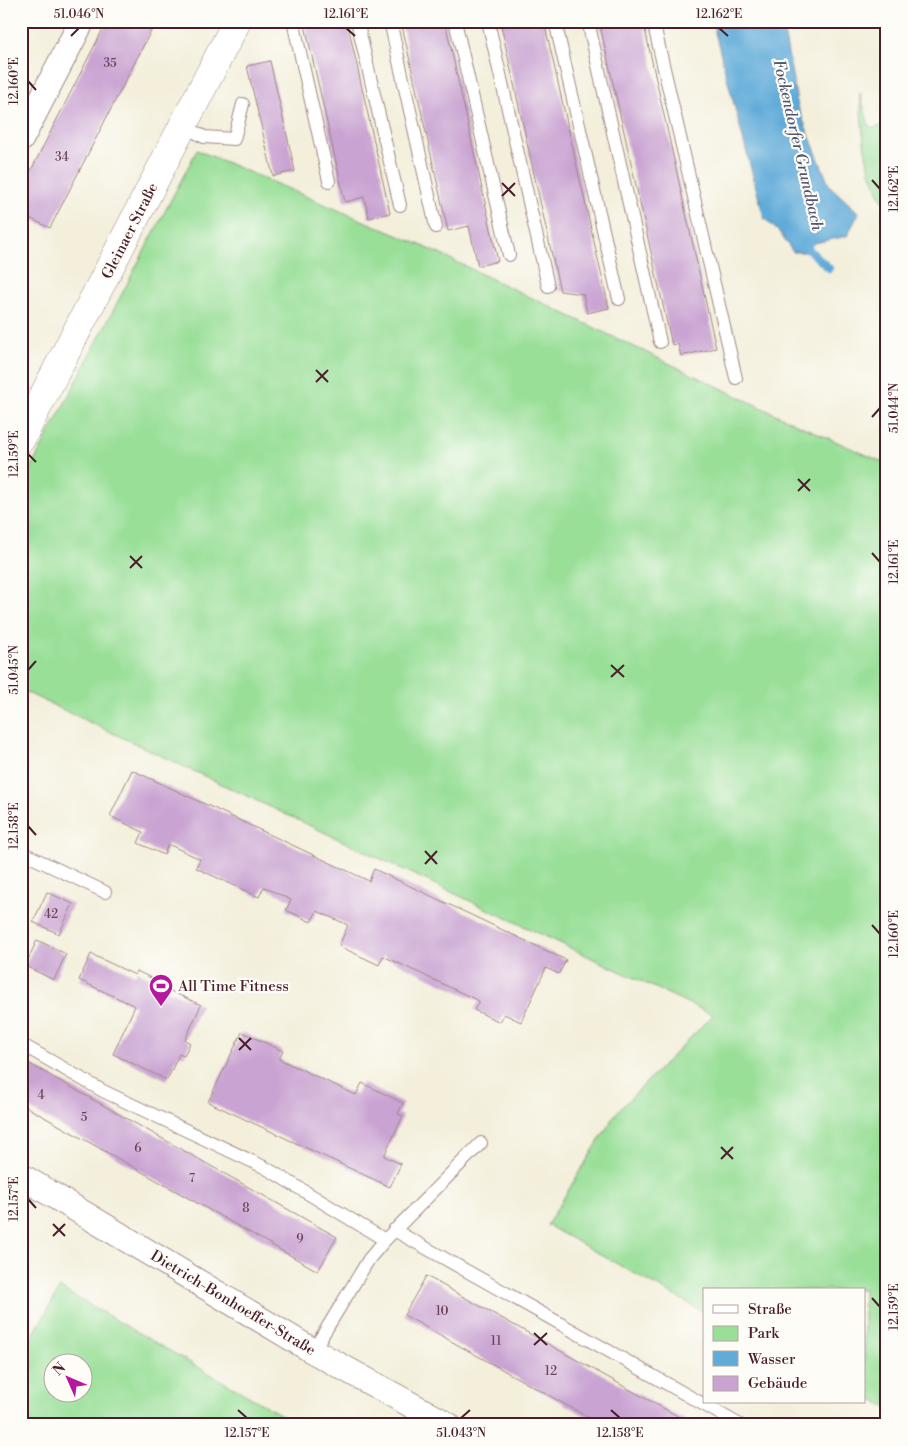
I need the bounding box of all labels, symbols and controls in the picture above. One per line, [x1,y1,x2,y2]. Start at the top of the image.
text: 51.046°N [54,7,104,22]
text: 12.161°E [324,7,368,22]
text: 12.162°E [696,7,742,22]
house number: 35 [103,56,117,71]
text: 12.160°E [7,57,22,105]
water label: Fockendorfer Grundbach [769,57,827,233]
house number: 34 [55,150,69,165]
text: 12.162°E [887,166,902,212]
street label: Gleinaer Straße [98,180,162,282]
text: 51.044°N [887,383,902,433]
text: 12.159°E [7,431,22,477]
text: 12.161°E [887,540,902,584]
text: 51.045°N [7,645,22,695]
text: 12.158°E [7,803,22,849]
house number: 42 [44,907,58,922]
text: 12.160°E [887,910,902,958]
sports icon: All Time Fitness [148,973,174,1007]
place label: All Time Fitness [177,977,289,996]
house number: 4 [37,1088,45,1103]
house number: 5 [81,1110,88,1125]
house number: 6 [134,1141,142,1156]
house number: 7 [189,1171,195,1186]
text: 12.157°E [7,1176,22,1222]
house number: 8 [242,1201,250,1216]
house number: 9 [296,1232,304,1247]
street label: Dietrich-Bonhoeffer-Straße [147,1246,319,1360]
text: 12.159°E [887,1284,902,1330]
legend [703,1288,866,1404]
text: Straße [748,1300,792,1319]
house number: 10 [436,1304,448,1319]
text: Park [748,1324,780,1343]
house number: 11 [491,1334,502,1349]
text: Wasser [747,1350,796,1369]
north arrow [42,1354,92,1404]
text: N [49,1359,70,1380]
house number: 12 [545,1364,557,1379]
text: Gebäude [748,1374,807,1393]
text: 12.157°E [224,1426,270,1441]
text: 51.043°N [436,1426,486,1441]
text: 12.158°E [597,1426,643,1441]

